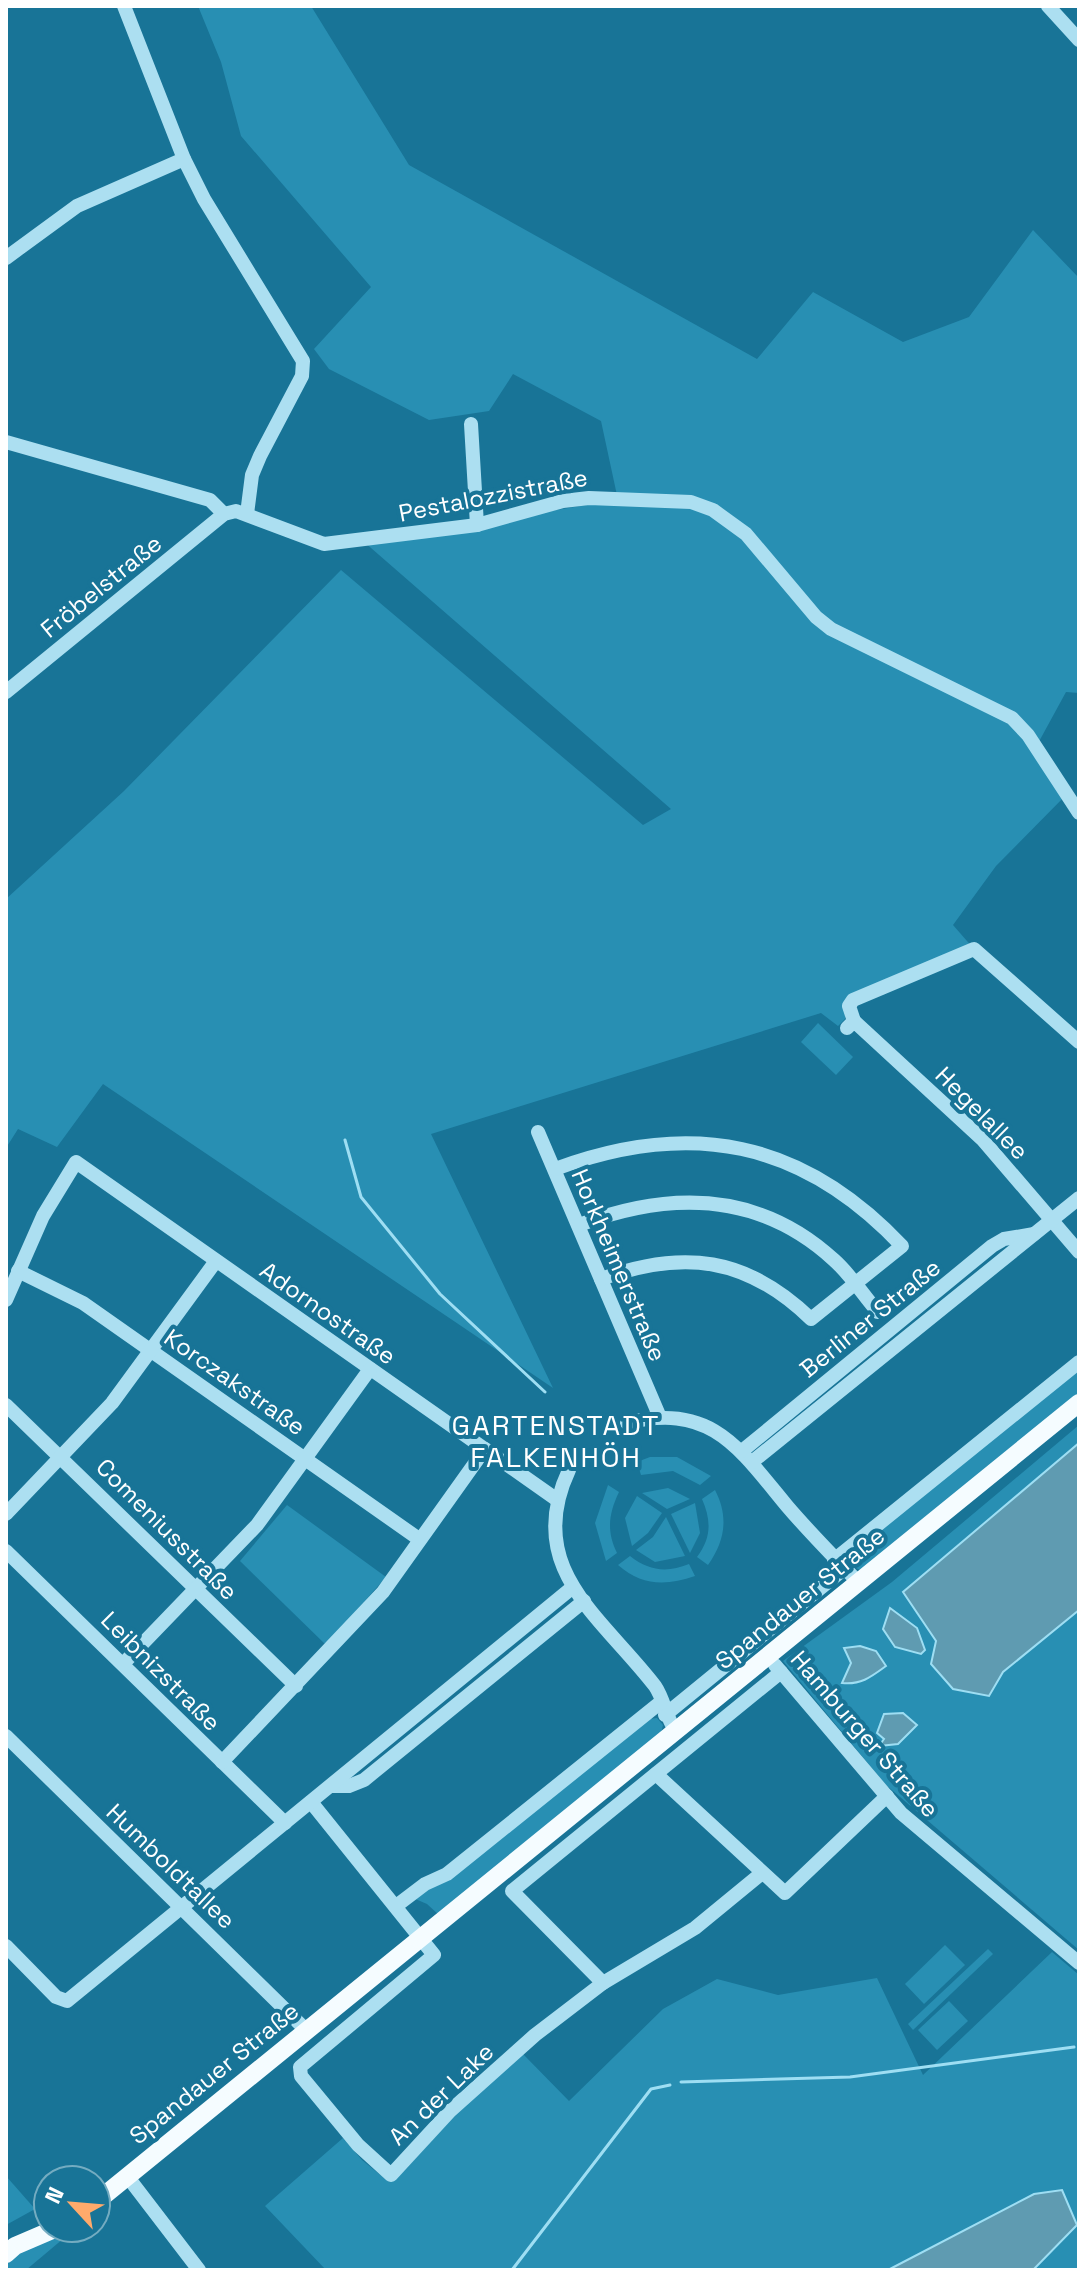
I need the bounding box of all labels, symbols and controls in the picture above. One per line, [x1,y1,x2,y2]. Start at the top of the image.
street label: Pestalozzistraße [396,461,590,529]
street label: Fröbelstraße [34,528,168,644]
street label: Hegelallee [929,1060,1035,1166]
street label: Horkheimerstraße [564,1164,674,1366]
street label: Berliner Straße [793,1252,947,1384]
street label: Adornostraße [254,1255,402,1371]
street label: Korczakstraße [158,1322,312,1442]
district label: GARTENSTADT FALKENHÖH [452,1407,660,1475]
street label: Comeniusstraße [90,1452,244,1606]
street label: Spandauer Straße [709,1520,891,1676]
street label: Leibnizstraße [95,1605,227,1737]
street label: Hamburger Straße [784,1644,946,1824]
street label: Humboldtallee [100,1797,242,1935]
street label: Spandauer Straße [123,1995,305,2151]
street label: An der Lake [382,2036,500,2152]
north arrow [32,2164,112,2244]
text: N [38,2182,70,2208]

